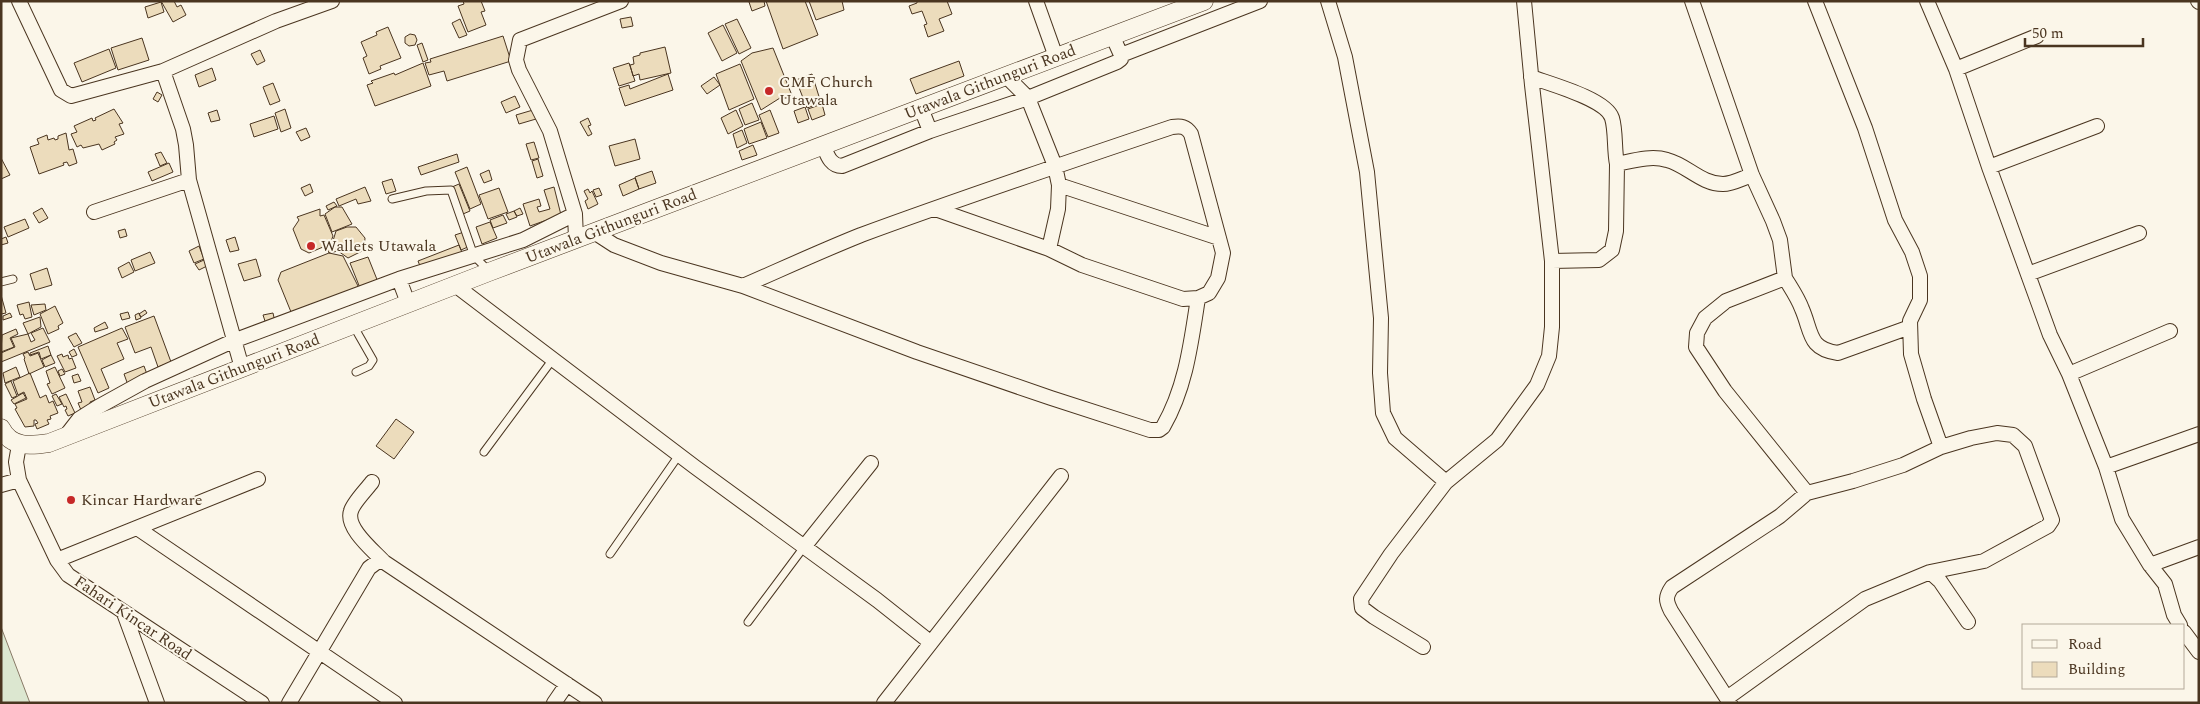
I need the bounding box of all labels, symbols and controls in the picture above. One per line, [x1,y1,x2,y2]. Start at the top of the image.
scale bar [2025,15,2142,47]
text: 50 m [2032,22,2064,45]
street label: Utawala Githunguri Road [901,38,1079,126]
place label: CMF Church Utawala [779,70,873,112]
marker: CMF Church Utawala [763,85,775,97]
street label: Utawala Githunguri Road [522,182,700,270]
place label: Wallets Utawala [321,234,437,258]
marker: Wallets Utawala [305,240,317,252]
street label: Utawala Githunguri Road [145,327,323,415]
place label: Kincar Hardware [81,488,203,512]
marker: Kincar Hardware [65,494,77,506]
street label: Fahari Kincar Road [69,570,197,666]
legend [2022,624,2185,689]
text: Road [2068,633,2102,656]
text: Building [2068,658,2125,681]

